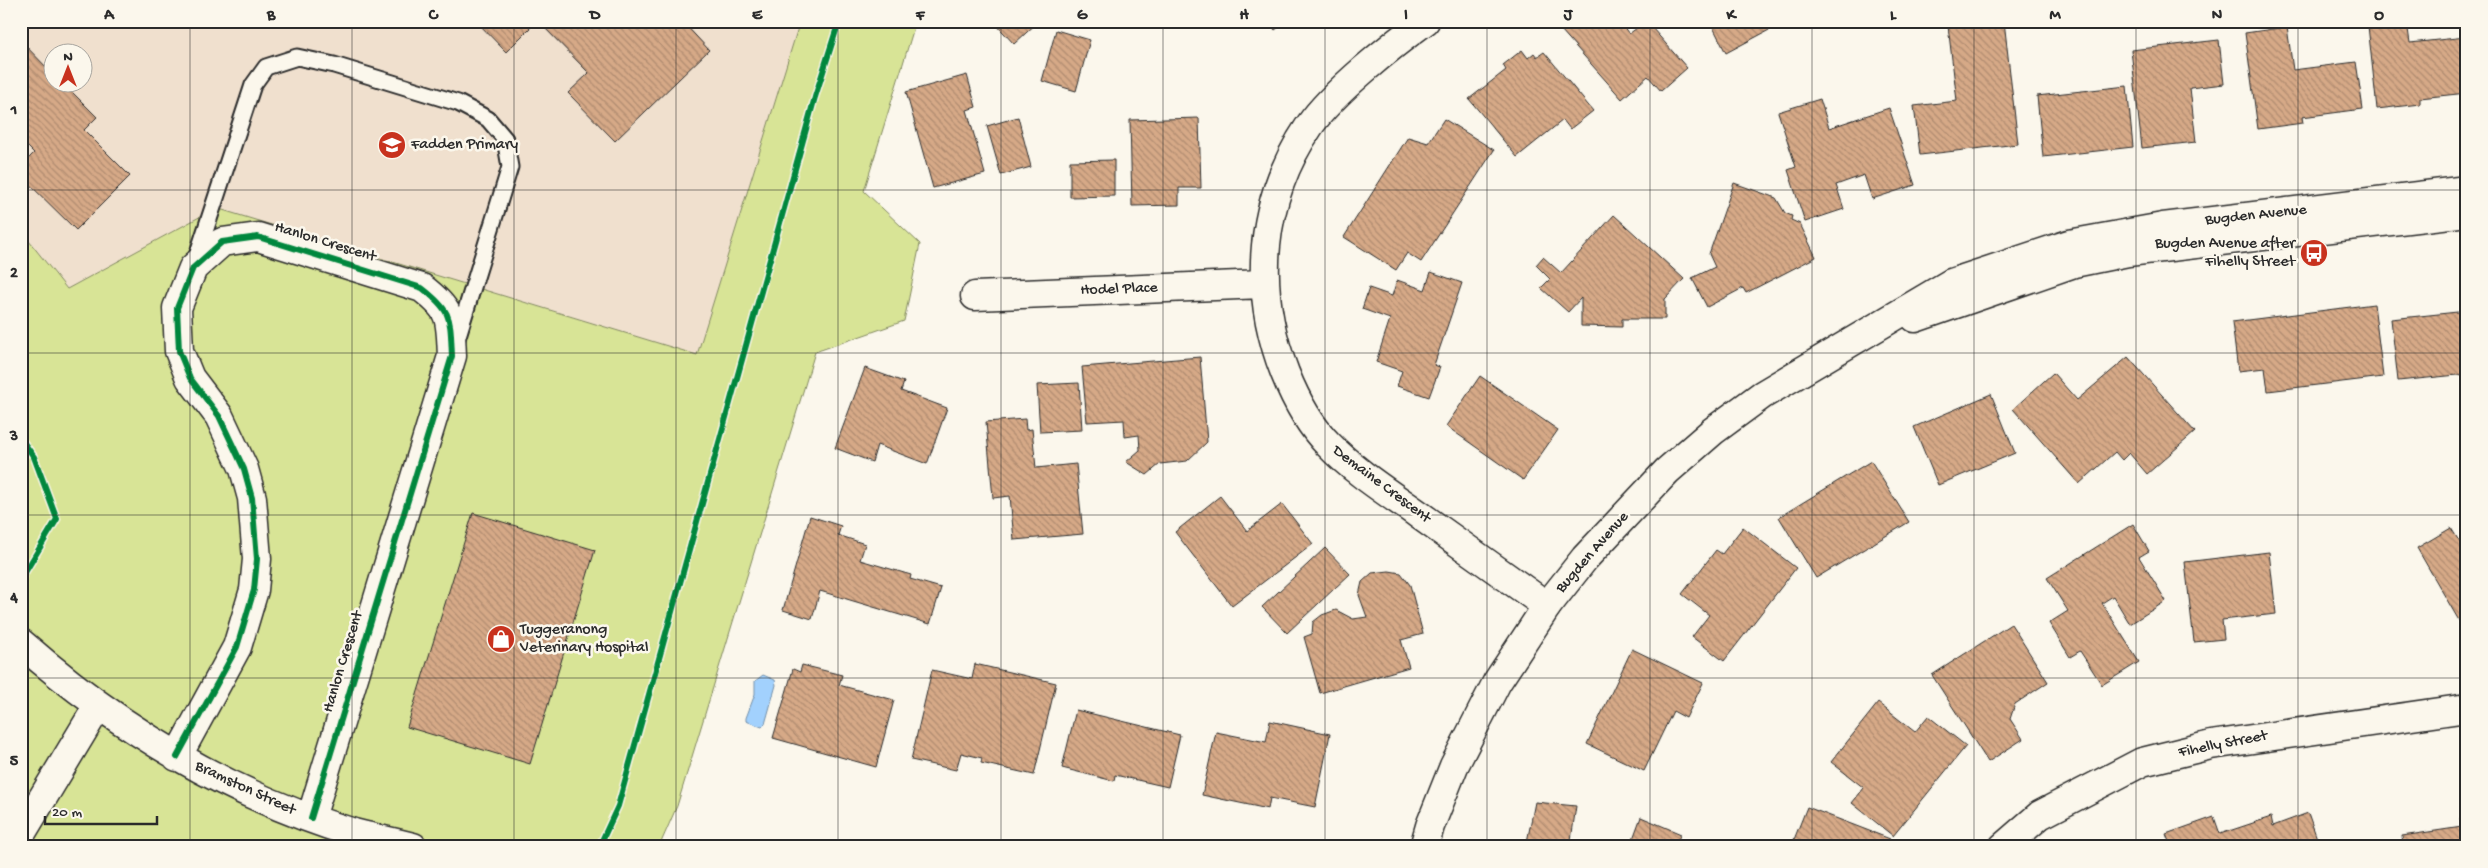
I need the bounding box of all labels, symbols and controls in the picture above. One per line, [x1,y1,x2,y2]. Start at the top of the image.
text: A [103,7,115,26]
text: B [266,7,276,26]
text: C [428,7,439,26]
text: D [588,7,601,26]
text: E [752,7,763,26]
text: F [915,7,926,26]
text: G [1077,7,1088,26]
text: H [1239,7,1249,26]
text: I [1404,7,1408,26]
text: J [1563,7,1574,26]
text: K [1726,7,1738,26]
text: L [1890,7,1897,26]
text: M [2049,7,2061,26]
text: N [2212,7,2223,26]
text: O [2374,7,2384,26]
north arrow [42,42,92,92]
text: N [63,49,73,66]
text: 1 [10,102,17,121]
school or university icon: Fadden Primary [377,130,407,160]
place label: Fadden Primary [410,136,518,155]
street label: Bugden Avenue [2203,201,2308,231]
street label: Hanlon Crescent [272,219,379,268]
place label: Bugden Avenue after Fihelly Street [2154,235,2296,272]
bus stop icon: Bugden Avenue after Fihelly Street [2299,238,2329,268]
text: 2 [10,265,18,284]
street label: Hodel Place [1080,279,1159,301]
text: 3 [9,428,18,447]
street label: Demaine Crescent [1327,441,1435,529]
street label: Bugden Avenue [1552,508,1634,598]
text: 4 [9,590,18,609]
street label: Hanlon Crescent [320,608,369,715]
place label: Tuggeranong Veterinary Hospital [519,621,649,658]
shop icon: Tuggeranong Veterinary Hospital [486,624,516,654]
street label: Fihelly Street [2176,727,2270,763]
text: 5 [10,753,19,772]
street label: Bramston Street [191,757,300,821]
scale bar [45,793,158,825]
text: 20 m [52,804,82,822]

